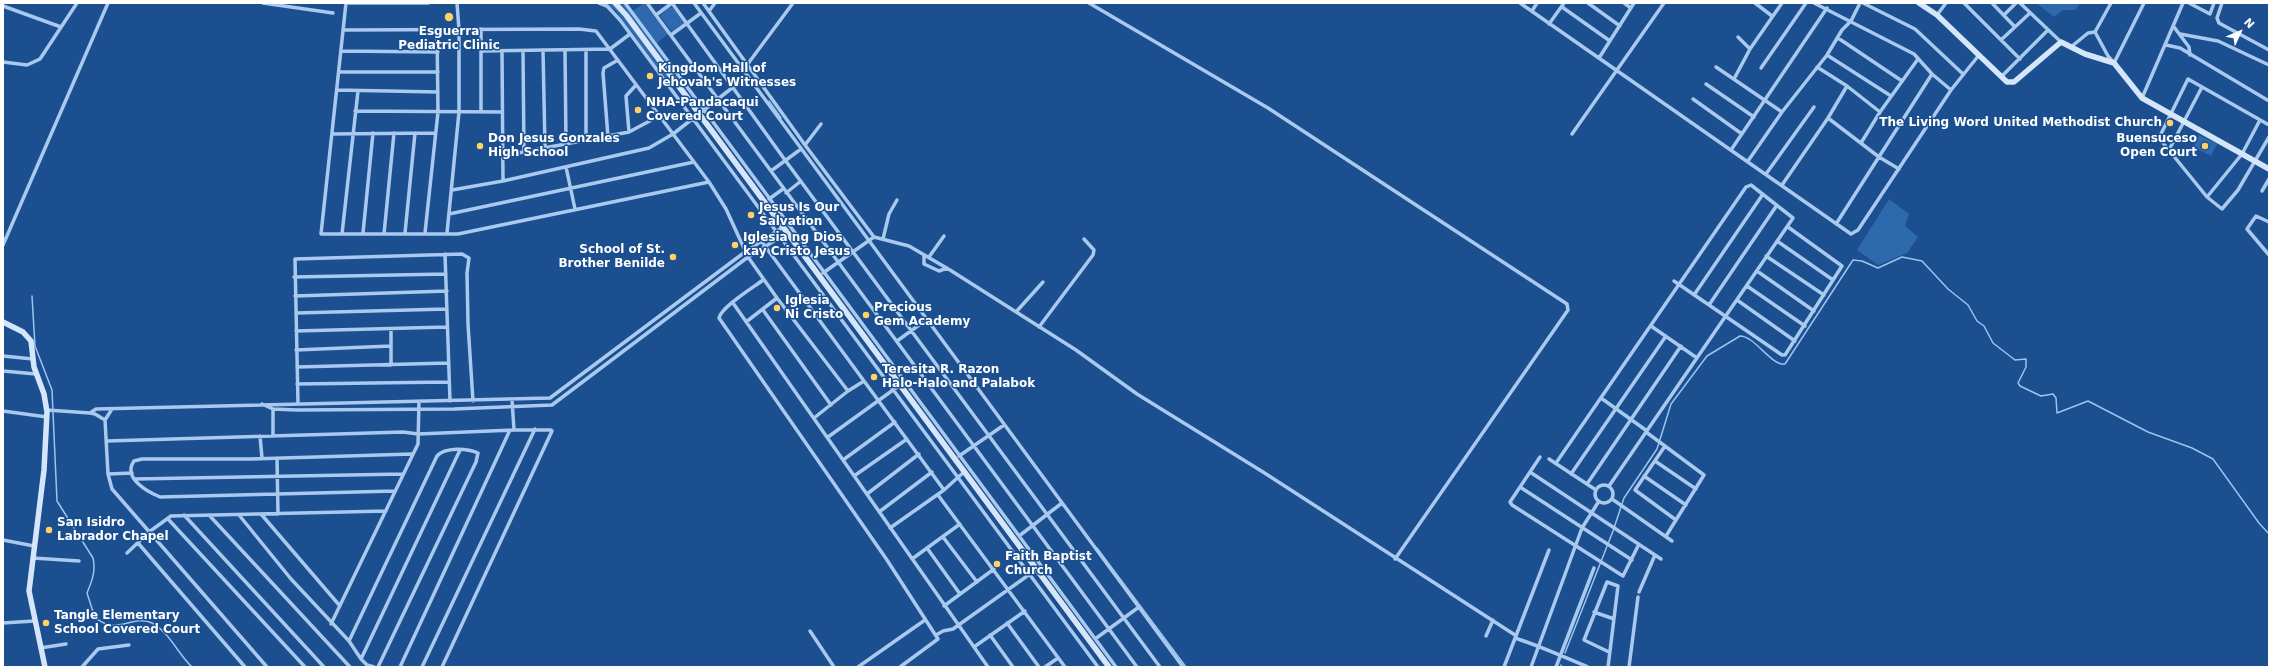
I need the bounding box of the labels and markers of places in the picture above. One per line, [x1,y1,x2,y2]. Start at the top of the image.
marker: Esguerra Pediatric Clinic [443,11,455,23]
place label: Esguerra Pediatric Clinic [398,25,500,53]
place label: Kingdom Hall of Jehovah's Witnesses [658,62,796,90]
marker: Kingdom Hall of Jehovah's Witnesses [645,71,655,81]
place label: NHA-Pandacaqui Covered Court [646,96,759,124]
marker: NHA-Pandacaqui Covered Court [633,105,643,115]
place label: The Living Word United Methodist Church [1879,116,2162,130]
marker: The Living Word United Methodist Church [2165,118,2175,128]
place label: Don Jesus Gonzales High School [488,132,620,160]
place label: Buensuceso Open Court [2116,132,2197,160]
marker: Don Jesus Gonzales High School [475,141,485,151]
marker: Buensuceso Open Court [2200,141,2210,151]
place label: Jesus Is Our Salvation [759,201,839,229]
marker: Jesus Is Our Salvation [746,210,756,220]
place label: Iglesia ng Dios kay Cristo Jesus [743,231,850,259]
marker: Iglesia ng Dios kay Cristo Jesus [730,240,740,250]
place label: School of St. Brother Benilde [558,243,665,271]
marker: School of St. Brother Benilde [668,252,678,262]
place label: Iglesia Ni Cristo [785,294,843,322]
place label: Precious Gem Academy [874,301,970,329]
marker: Iglesia Ni Cristo [772,303,782,313]
marker: Precious Gem Academy [861,310,871,320]
place label: Teresita R. Razon Halo-Halo and Palabok [882,363,1035,391]
marker: Teresita R. Razon Halo-Halo and Palabok [869,372,879,382]
place label: San Isidro Labrador Chapel [57,516,169,544]
marker: San Isidro Labrador Chapel [44,525,54,535]
place label: Faith Baptist Church [1005,550,1092,578]
marker: Faith Baptist Church [992,559,1002,569]
place label: Tangle Elementary School Covered Court [54,609,200,637]
marker: Tangle Elementary School Covered Court [41,618,51,628]

